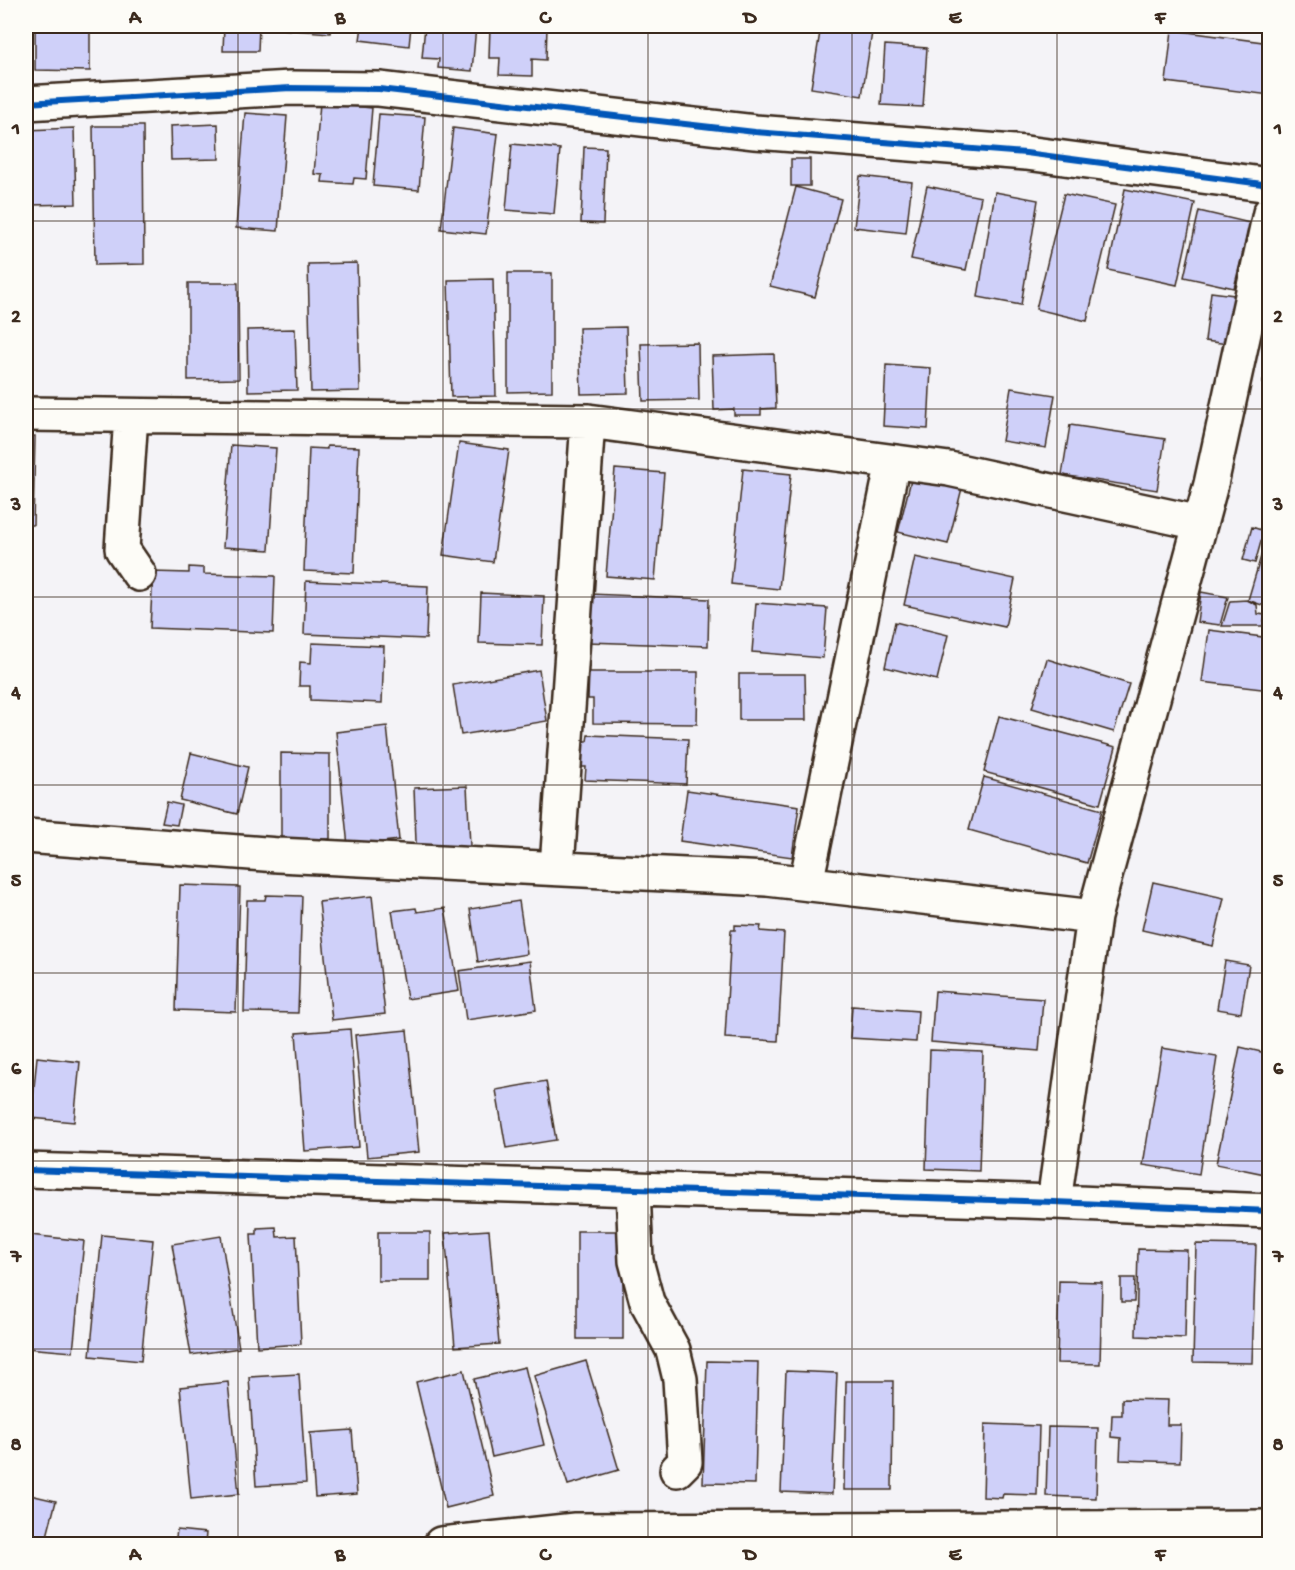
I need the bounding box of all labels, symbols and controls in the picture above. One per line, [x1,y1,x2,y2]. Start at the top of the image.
text: A [128,8,143,31]
text: B [334,8,346,31]
text: C [539,8,553,31]
text: D [741,8,757,31]
text: E [949,8,963,31]
text: F [1154,8,1167,31]
text: 1 [11,119,20,142]
text: 1 [1273,119,1282,142]
text: 2 [11,307,21,330]
text: 2 [1273,307,1283,330]
text: 3 [10,495,21,518]
text: 3 [1272,495,1283,518]
text: 4 [10,683,21,706]
text: 4 [1272,683,1283,706]
text: 5 [11,871,22,894]
text: 5 [1273,871,1284,894]
text: 6 [11,1059,22,1082]
text: 6 [1273,1059,1284,1082]
text: 7 [10,1247,23,1270]
text: 7 [1272,1247,1285,1270]
text: 8 [11,1435,22,1458]
text: 8 [1273,1435,1284,1458]
text: A [128,1545,143,1568]
text: B [334,1545,346,1568]
text: C [539,1545,553,1568]
text: D [741,1545,757,1568]
text: E [949,1545,963,1568]
text: F [1154,1545,1167,1568]

